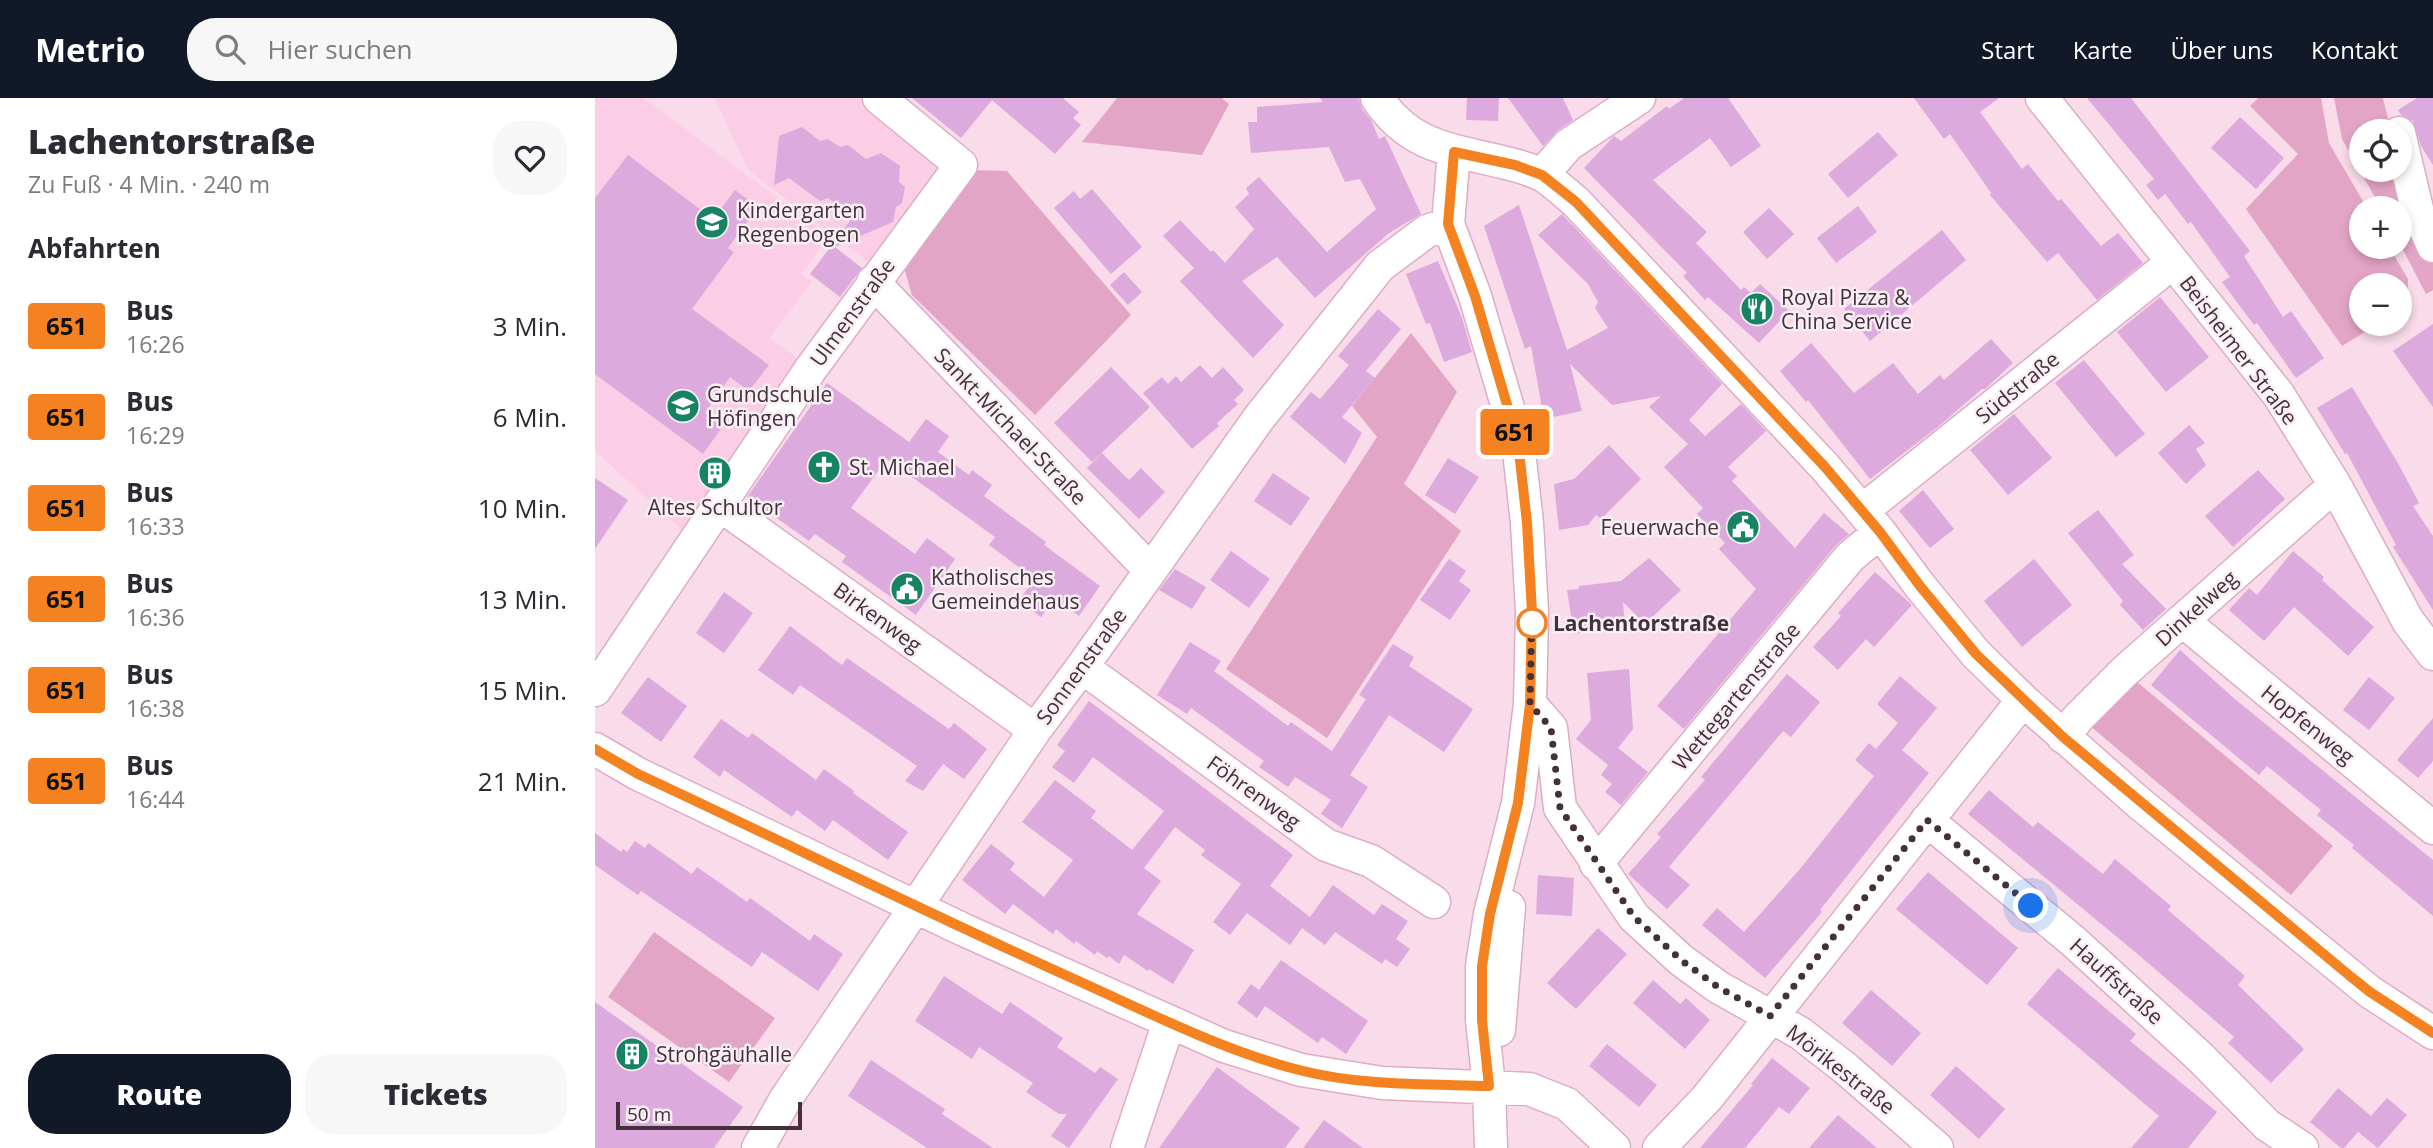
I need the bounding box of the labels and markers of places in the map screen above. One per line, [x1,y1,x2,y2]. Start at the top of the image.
place label: Kindergarten Regenbogen [737,196,865,248]
school or university icon: Kindergarten Regenbogen [693,203,731,241]
place label: Royal Pizza & China Service [1781,283,1912,335]
restaurant icon: Royal Pizza & China Service [1738,290,1776,328]
place label: Grundschule Höfingen [707,380,832,432]
school or university icon: Grundschule Höfingen [664,387,702,425]
church icon: St. Michael [805,448,843,486]
place label: St. Michael [849,453,955,481]
building icon: Altes Schultor [696,454,734,492]
place label: Altes Schultor [648,493,783,521]
public building icon: Feuerwache [1724,508,1762,546]
place label: Feuerwache [1600,513,1719,541]
place label: Katholisches Gemeindehaus [931,563,1080,615]
public building icon: Katholisches Gemeindehaus [888,570,926,608]
marker: Lachentorstraße [1517,608,1547,638]
place label: Lachentorstraße [1553,609,1729,637]
building icon: Strohgäuhalle [613,1035,651,1073]
place label: Strohgäuhalle [656,1040,792,1068]

